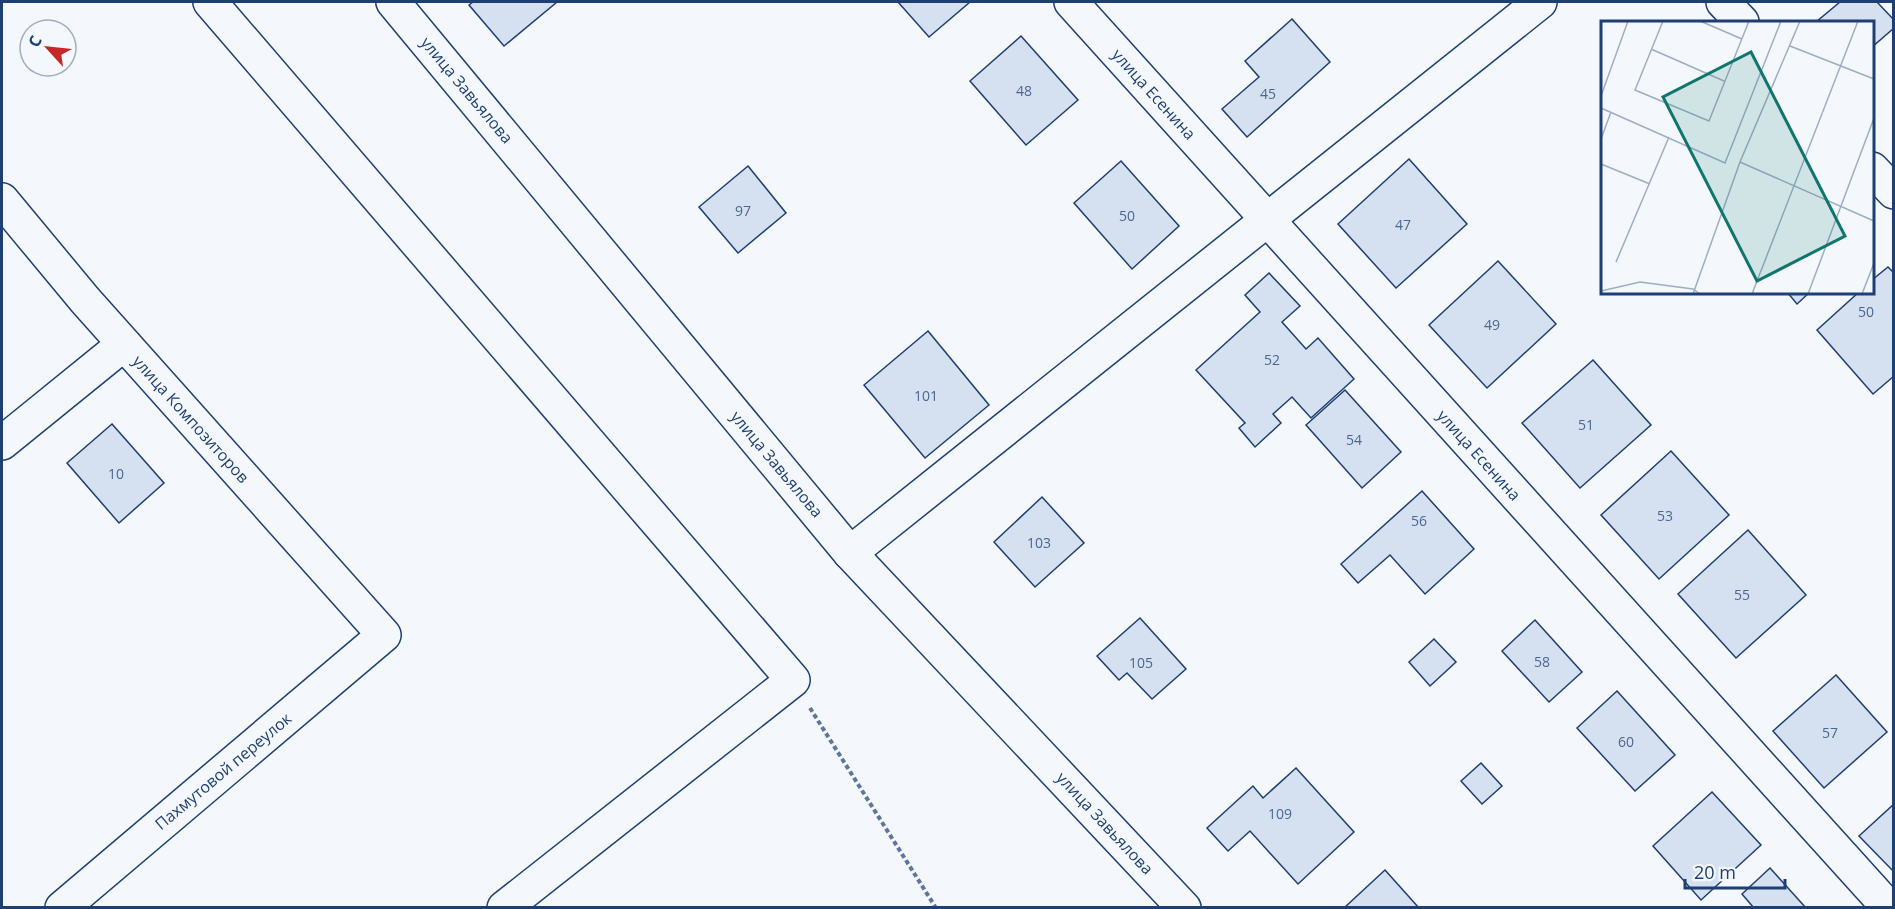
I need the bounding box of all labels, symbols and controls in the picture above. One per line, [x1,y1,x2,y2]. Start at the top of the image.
north arrow [18,18,78,78]
inset map [1601,21,1874,294]
text: С [23,32,47,51]
street label: улица Завьялова [416,32,518,148]
street label: улица Есенина [1107,44,1201,144]
house number: 48 [1016,81,1032,100]
house number: 45 [1260,84,1276,103]
house number: 97 [735,201,751,220]
house number: 50 [1119,206,1135,225]
house number: 47 [1395,215,1411,234]
house number: 50 [1858,302,1874,321]
house number: 49 [1484,315,1500,334]
street label: улица Композиторов [128,350,254,488]
house number: 52 [1264,350,1280,369]
house number: 101 [914,386,938,405]
street label: улица Есенина [1432,405,1526,505]
street label: улица Завьялова [726,406,828,522]
house number: 51 [1578,415,1594,434]
house number: 54 [1346,430,1362,449]
house number: 10 [108,464,124,483]
house number: 53 [1657,506,1673,525]
house number: 56 [1411,511,1427,530]
house number: 103 [1027,533,1051,552]
house number: 55 [1734,585,1750,604]
house number: 58 [1534,652,1550,671]
house number: 105 [1129,653,1153,672]
street label: Пахмутовой переулок [150,707,296,835]
house number: 57 [1822,723,1838,742]
house number: 60 [1618,732,1634,751]
street label: улица Завьялова [1052,767,1158,879]
house number: 109 [1268,804,1292,823]
scale bar [1685,852,1786,890]
text: 20 m [1694,860,1736,884]

